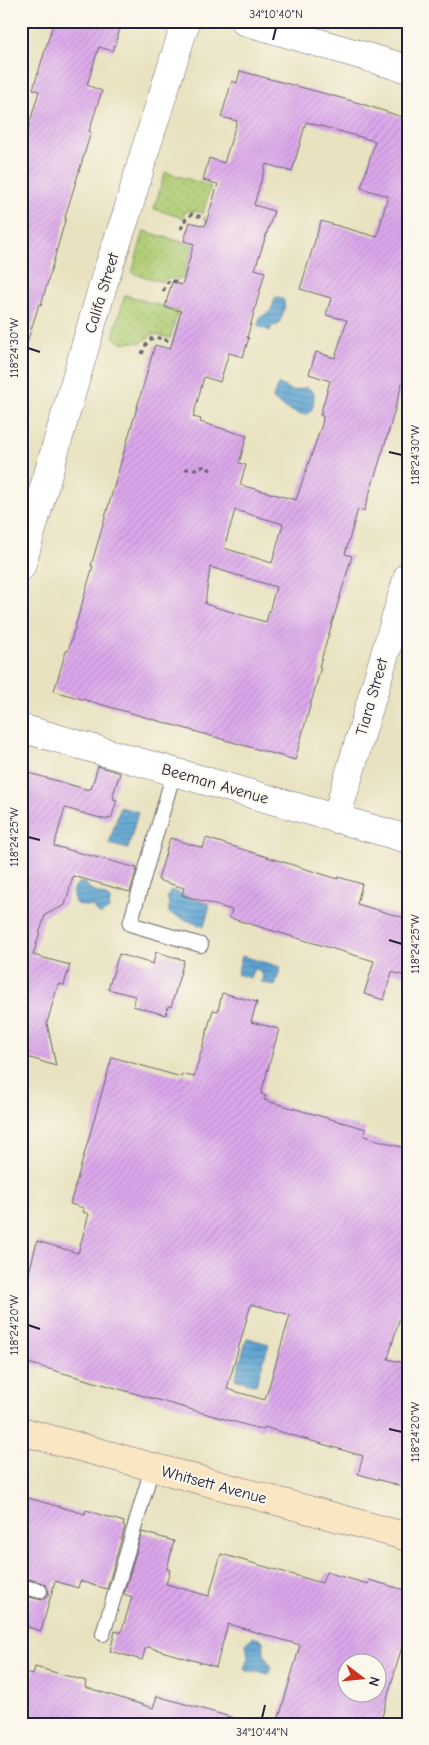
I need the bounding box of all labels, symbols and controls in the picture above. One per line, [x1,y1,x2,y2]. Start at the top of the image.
text: 34°10'40"N [249,7,303,21]
street label: Califa Street [81,250,123,335]
text: 118°24'30"W [7,317,21,378]
text: 118°24'30"W [408,424,422,485]
street label: Tiara Street [352,656,392,738]
street label: Beeman Avenue [159,760,271,808]
text: 118°24'25"W [7,807,21,867]
text: 118°24'25"W [408,914,422,974]
text: 118°24'20"W [7,1294,21,1355]
text: 118°24'20"W [408,1401,422,1462]
street label: Whitsett Avenue [159,1462,269,1508]
north arrow [336,1652,386,1702]
text: N [365,1675,383,1688]
text: 34°10'44"N [236,1725,288,1739]

